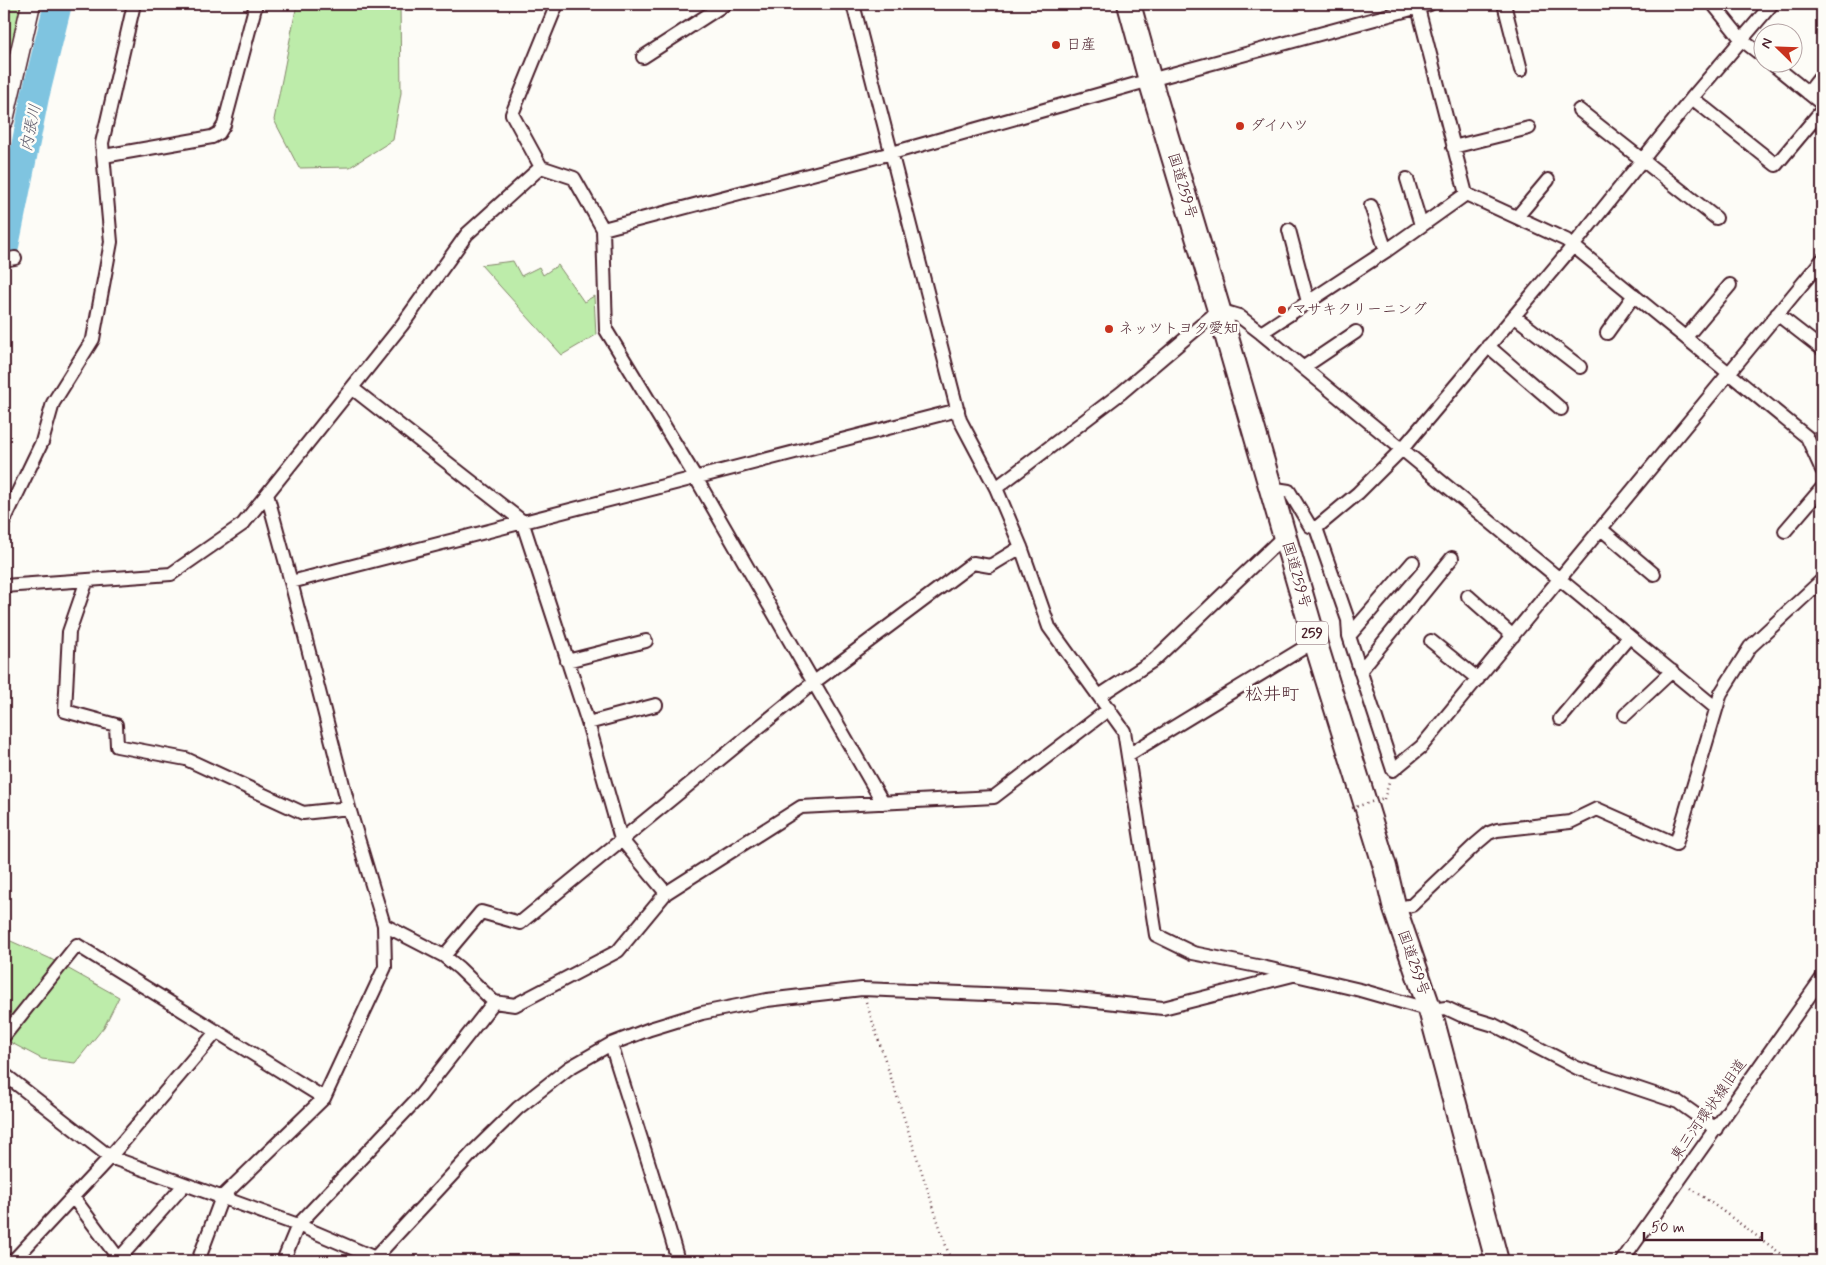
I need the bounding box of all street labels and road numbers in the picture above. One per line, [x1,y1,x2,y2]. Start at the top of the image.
street label: 国道259号 [1162,150,1202,222]
street label: 国道259号 [1277,539,1315,611]
road number: 259 [1296,622,1328,644]
street label: 国道259号 [1392,927,1434,999]
street label: 東三河環状線旧道 [1666,1055,1752,1165]

